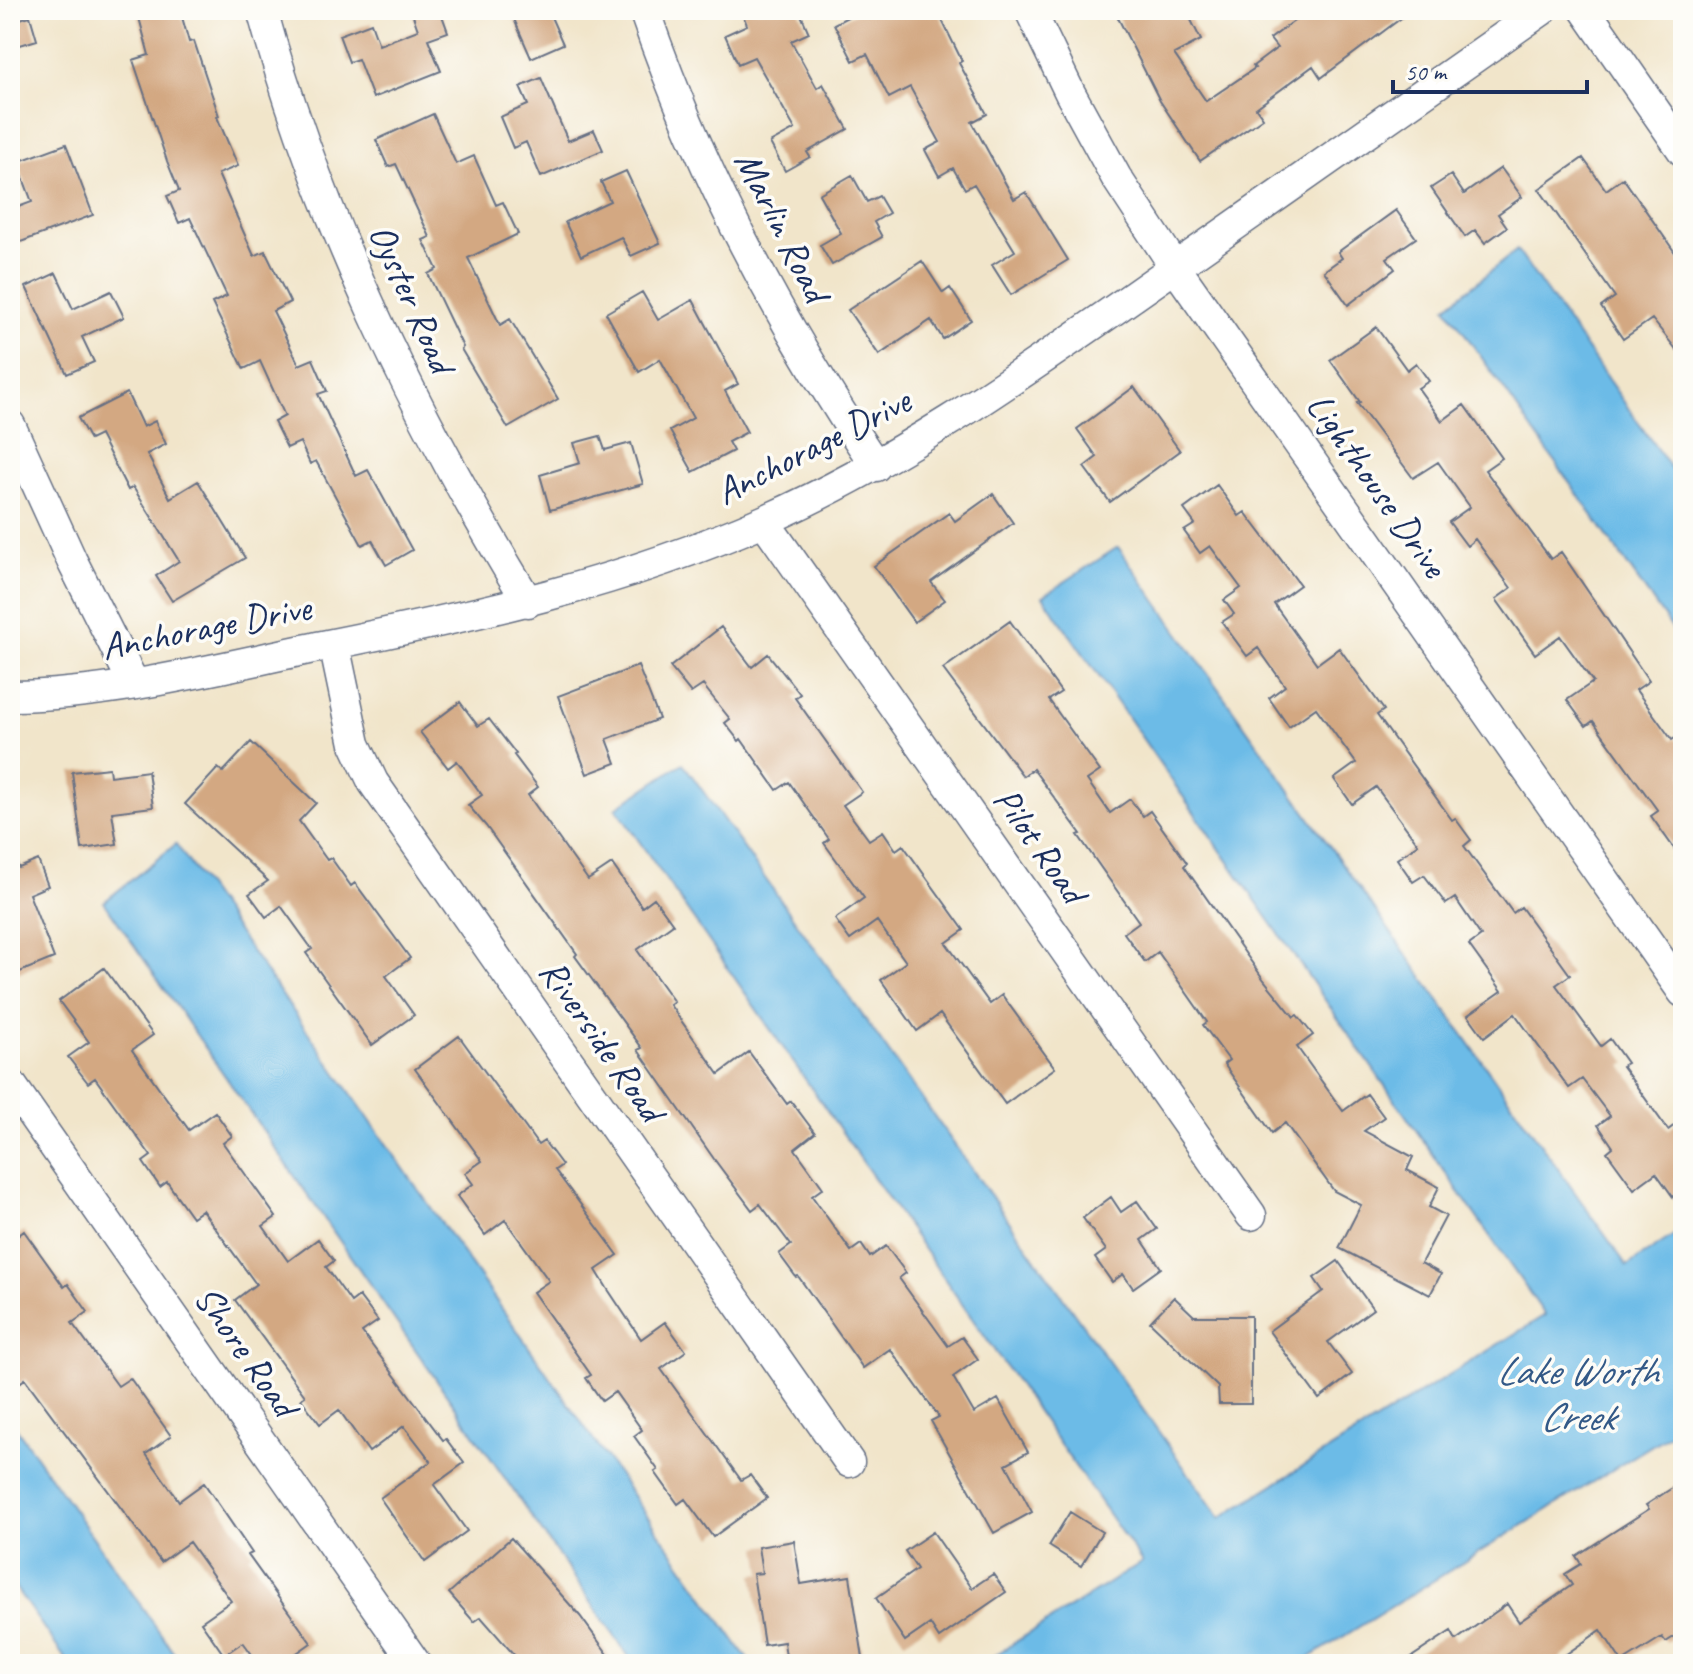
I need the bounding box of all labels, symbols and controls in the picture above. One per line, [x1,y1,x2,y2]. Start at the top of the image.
scale bar [1393,44,1587,94]
text: 50 m [1405,57,1448,87]
street label: Marlin Road [724,143,843,314]
street label: Oyster Road [359,217,468,385]
street label: Anchorage Drive [708,376,920,515]
street label: Lighthouse Drive [1296,384,1459,588]
street label: Anchorage Drive [98,583,317,670]
street label: Pilot Road [983,778,1100,916]
street label: Riverside Road [529,950,678,1135]
street label: Shore Road [184,1276,311,1430]
water label: Lake Worth Creek [1497,1346,1661,1442]

